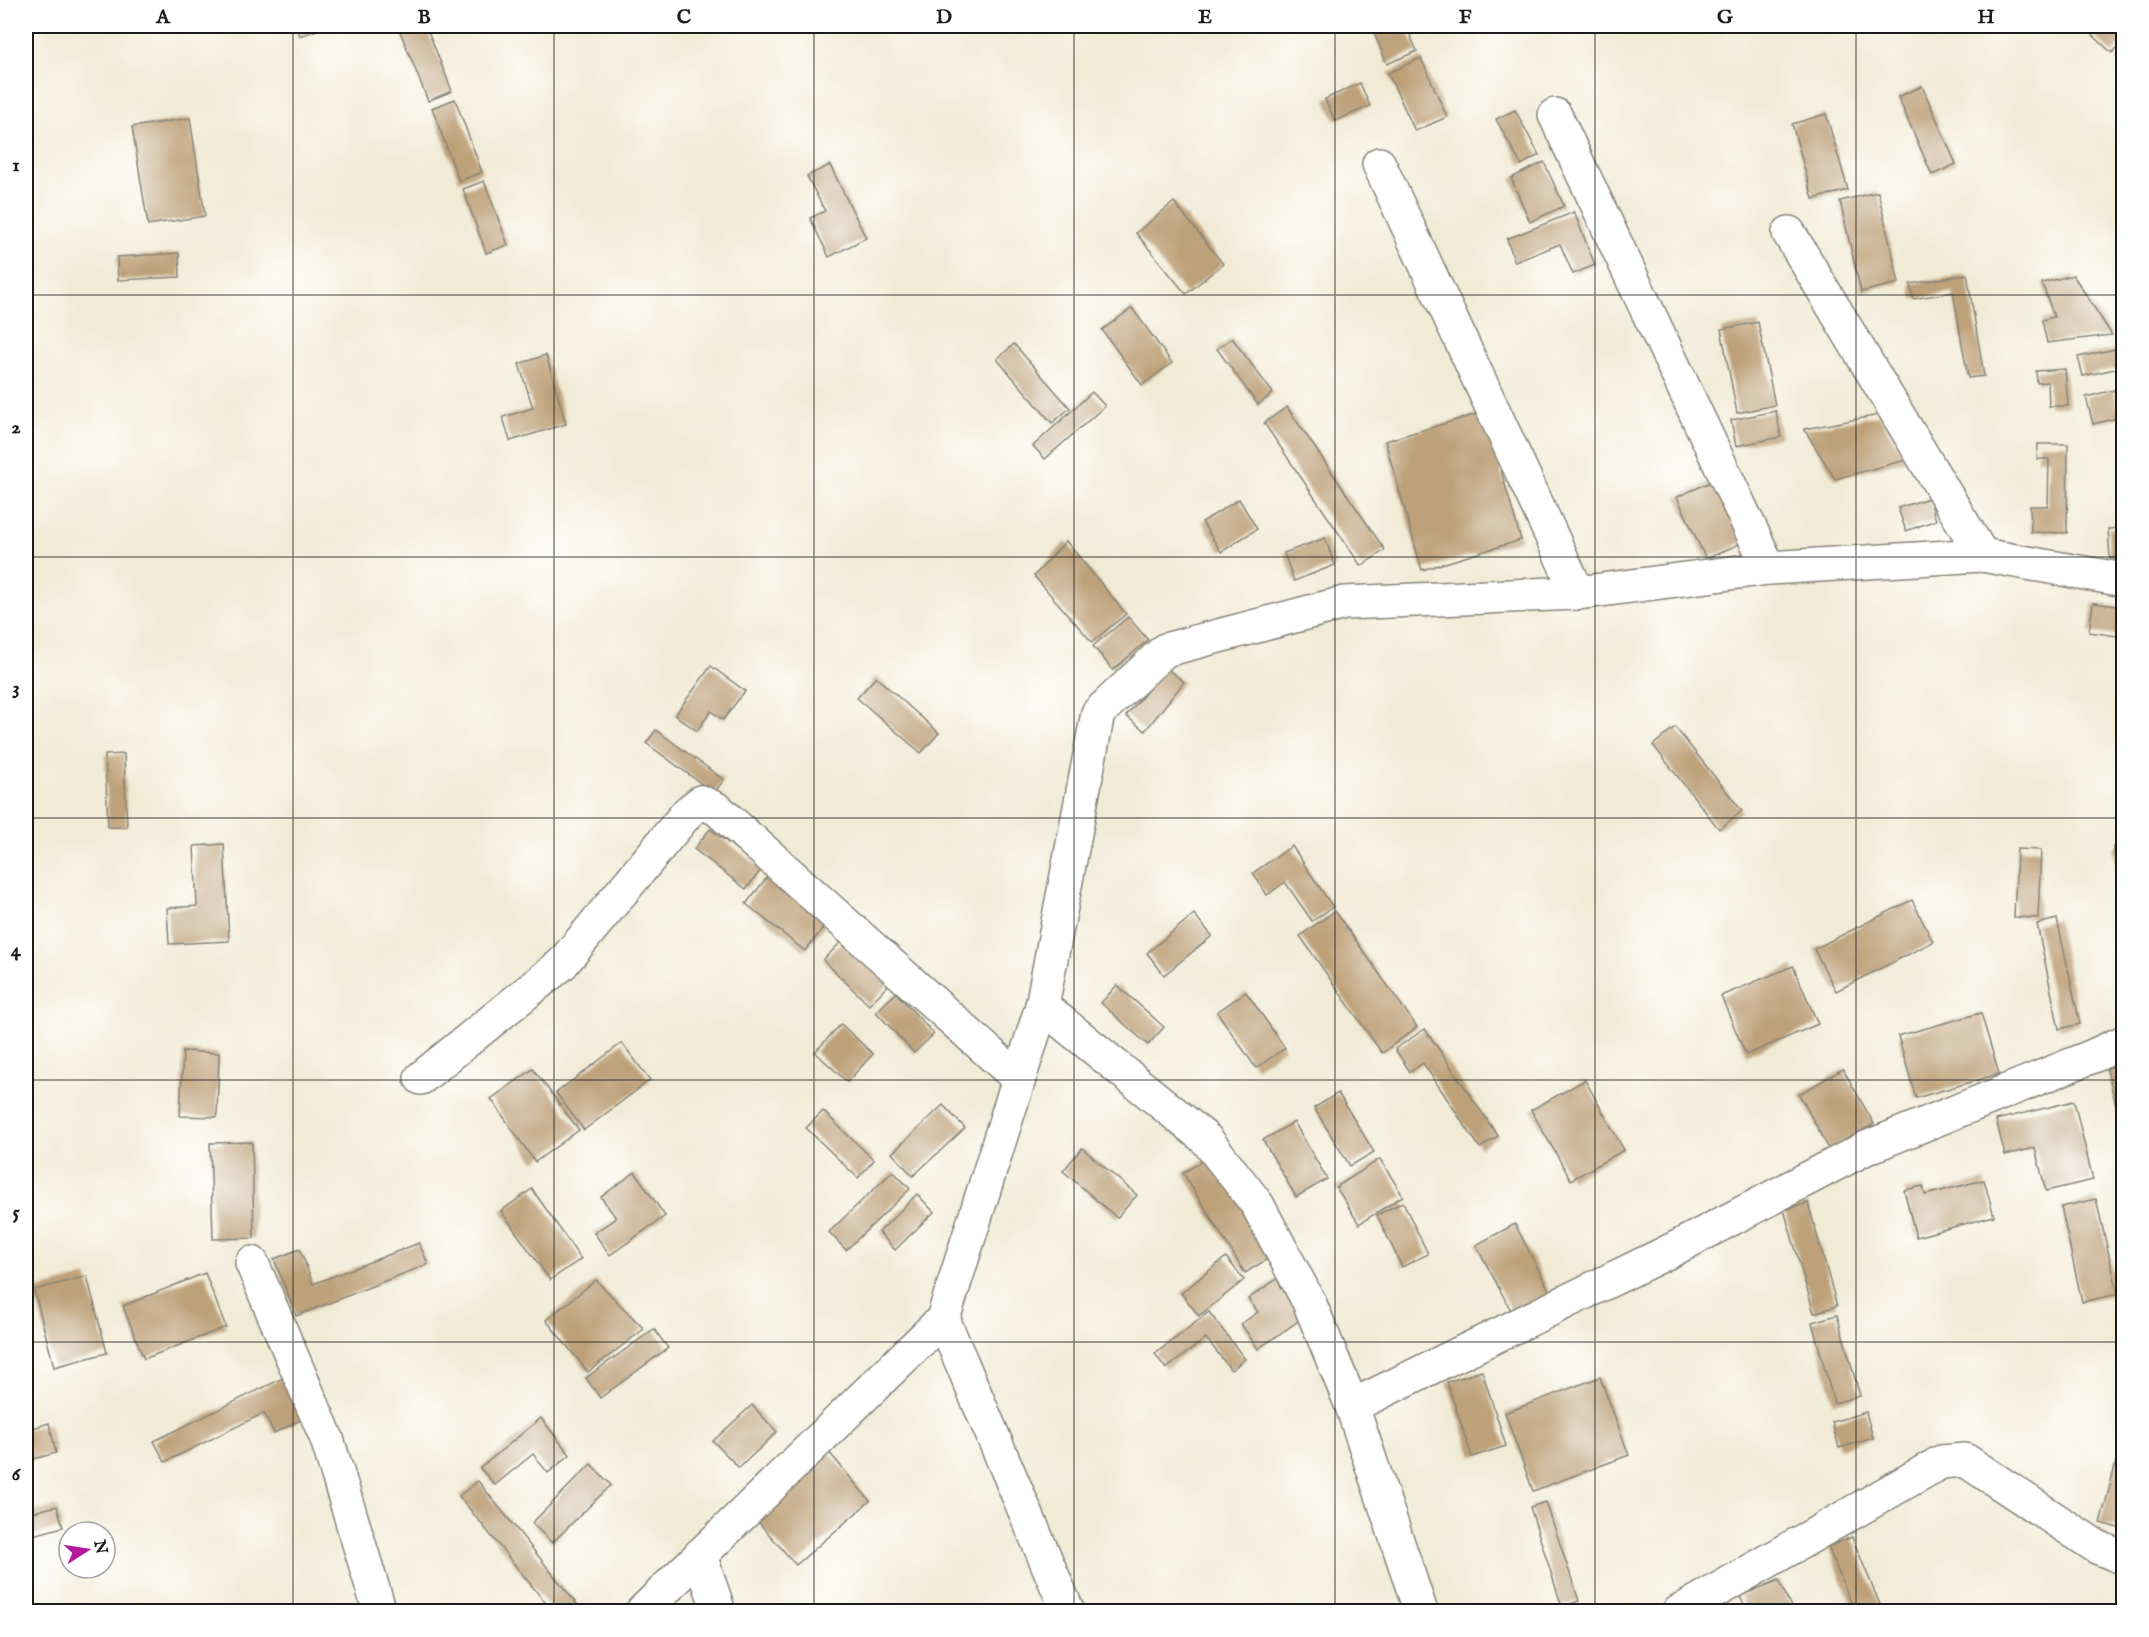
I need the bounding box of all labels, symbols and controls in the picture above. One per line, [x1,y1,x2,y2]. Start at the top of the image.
text: A [155,5,171,30]
text: B [417,5,431,30]
text: C [677,5,691,30]
text: D [936,5,952,30]
text: E [1198,5,1212,30]
text: F [1459,5,1472,30]
text: G [1717,5,1734,30]
text: H [1977,5,1995,30]
text: 1 [12,153,20,178]
text: 2 [11,415,21,440]
text: 3 [12,676,20,701]
text: 4 [11,938,22,963]
text: 5 [12,1200,20,1225]
text: 6 [12,1462,22,1487]
north arrow [57,1520,117,1580]
text: N [88,1537,111,1556]

